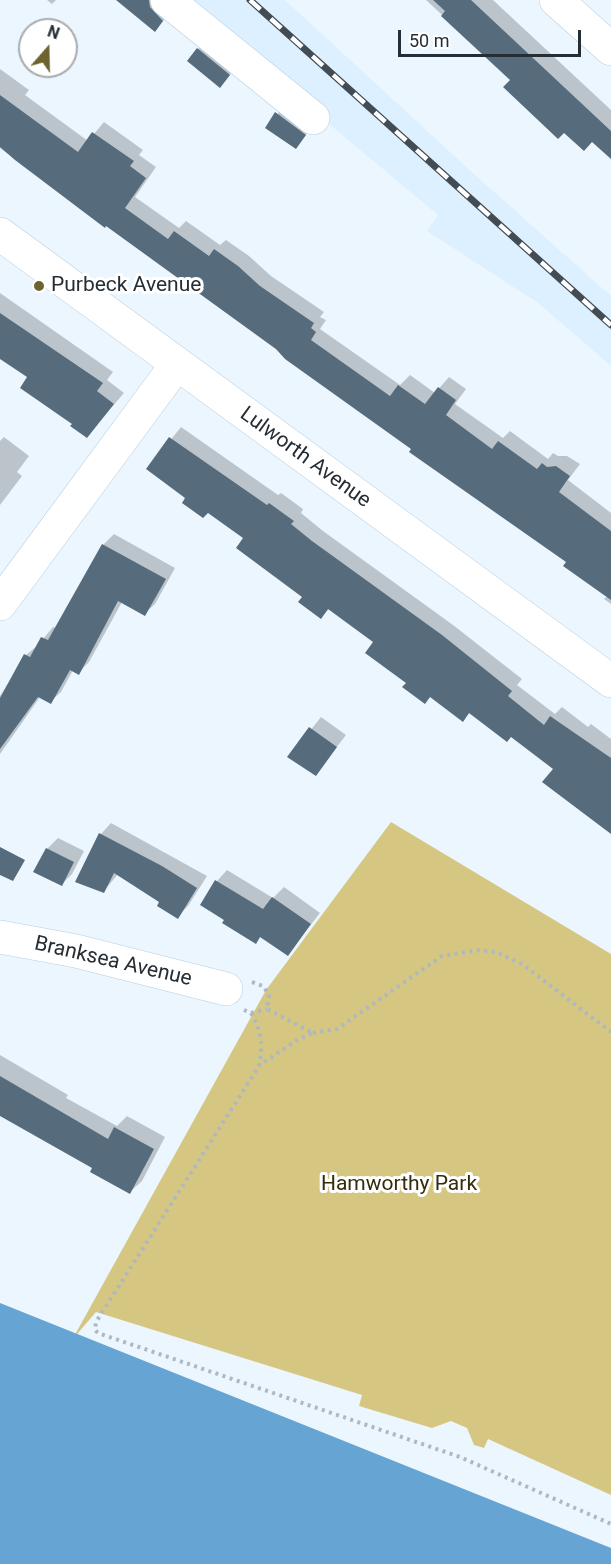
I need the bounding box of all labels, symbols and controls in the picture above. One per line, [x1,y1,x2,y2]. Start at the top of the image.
north arrow [18,18,78,78]
scale bar [401,18,584,56]
text: N [45,22,62,43]
text: 50 m [409,30,449,51]
place label: Purbeck Avenue [51,273,201,299]
marker: Purbeck Avenue [32,279,46,293]
street label: Lulworth Avenue [235,402,375,514]
street label: Branksea Avenue [32,932,194,992]
park label: Hamworthy Park [321,1172,477,1198]

